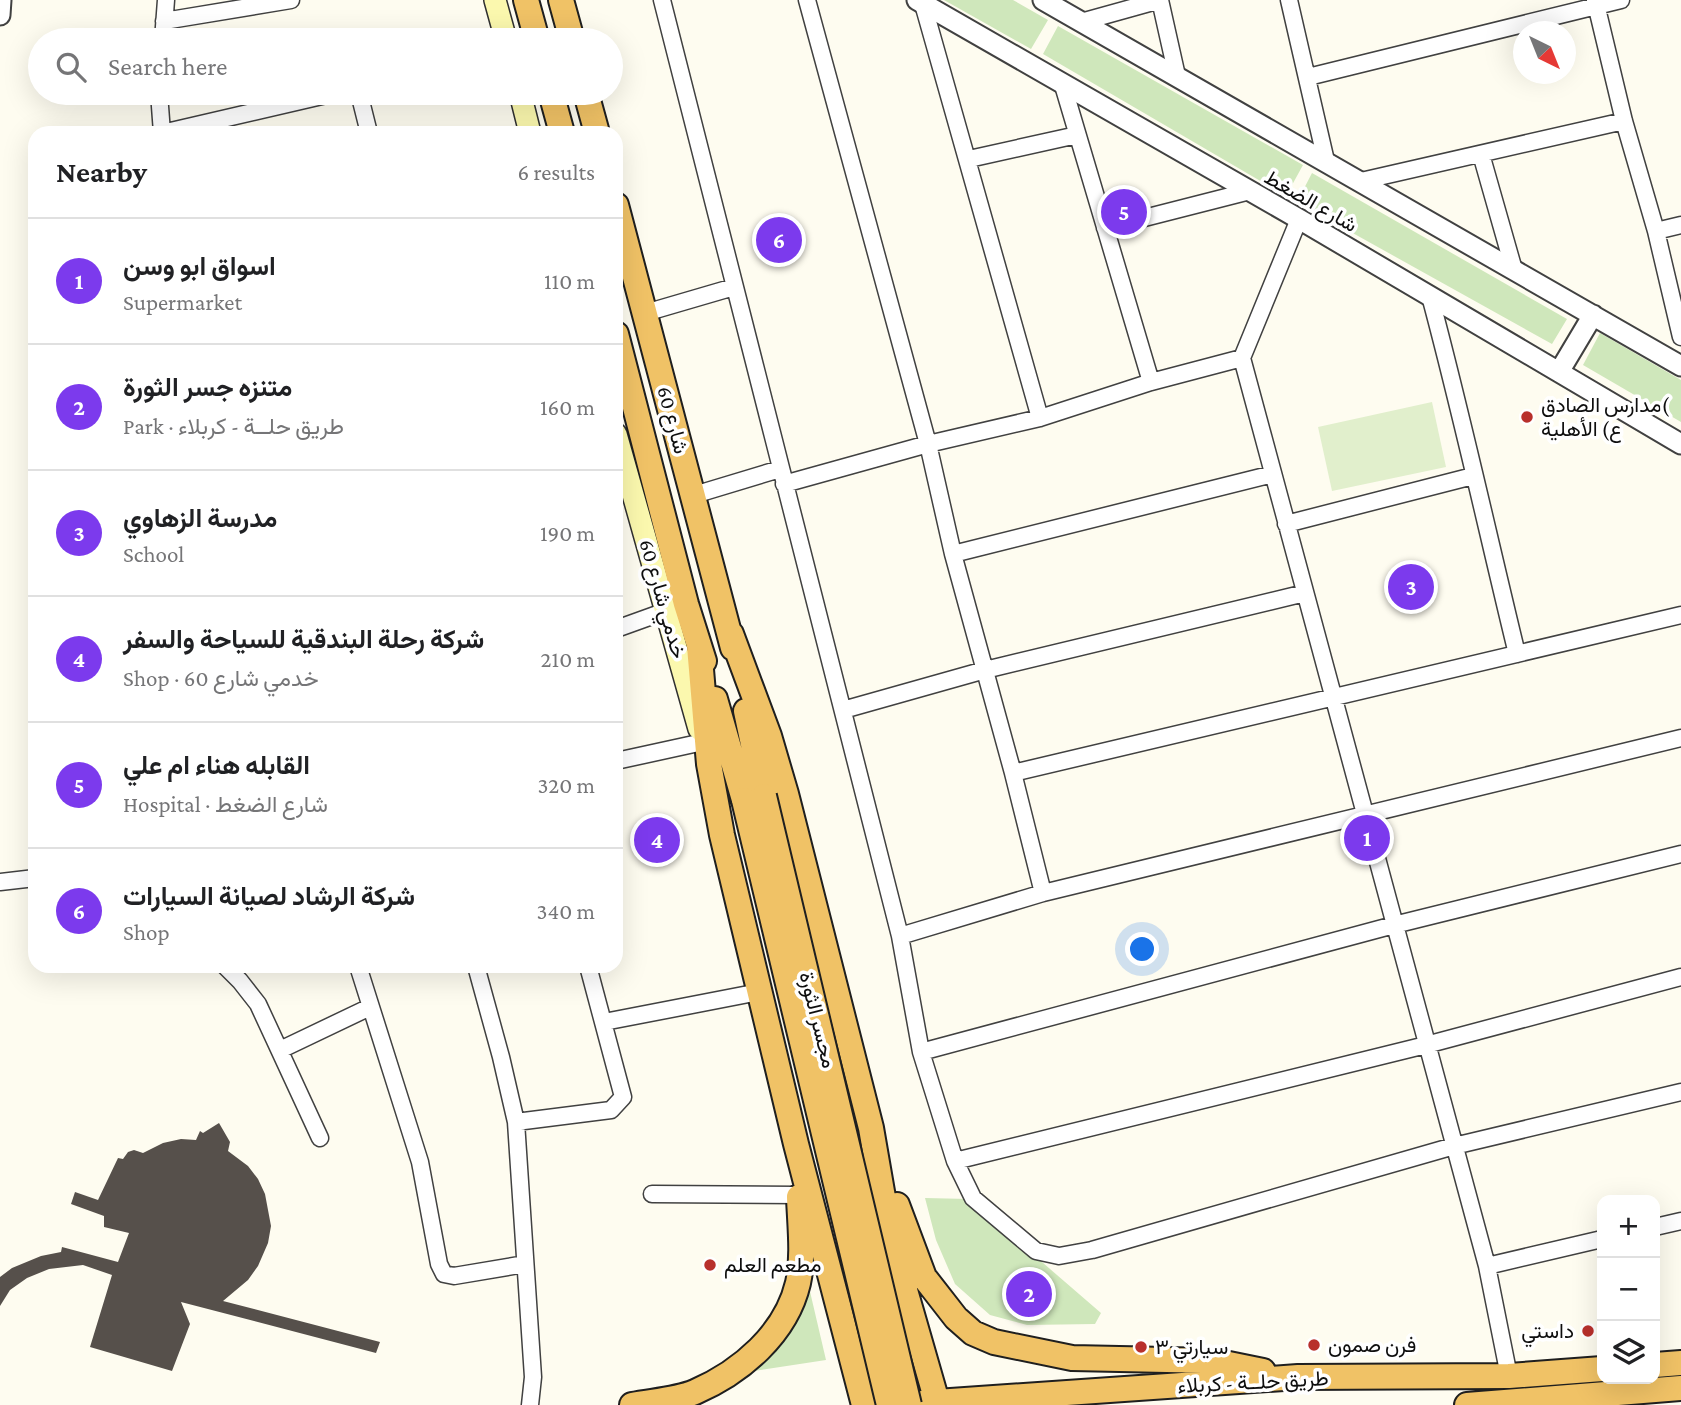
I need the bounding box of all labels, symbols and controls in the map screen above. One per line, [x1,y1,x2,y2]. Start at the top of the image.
north arrow [1513,21,1576,84]
search box [28,28,623,105]
icon: search [52,48,90,86]
text: Search here [108,52,227,81]
text: Nearby [56,155,147,188]
text: 6 results [518,159,595,185]
street label: شارع الضغط [1259,165,1362,239]
pin: 5 [1101,186,1147,238]
pin: 6 [756,214,802,266]
text: اسواق ابو وسن [123,252,276,281]
text: 1 [75,268,83,294]
text: 110 m [544,268,595,294]
text: Supermarket [123,289,242,315]
text: متنزه جسر الثورة [123,373,292,402]
street label: شارع 60 [651,384,693,457]
place label: مدارس الصادق( ع) الأهلية [1541,393,1670,443]
text: 2 [73,394,85,420]
text: 160 m [540,394,595,420]
marker: مدارس الصادق( ع) الأهلية [1519,409,1535,425]
text: Park · طريق حلــة - كربلاء [123,413,344,439]
text: مدرسة الزهاوي [123,504,277,533]
text: 3 [73,520,85,546]
text: 190 m [540,520,595,546]
street label: خدمي شارع 60 [630,537,692,663]
text: School [123,541,184,567]
pin: 3 [1388,561,1434,613]
text: شركة رحلة البندقية للسياحة والسفر [123,625,484,654]
text: 4 [73,646,85,672]
text: 210 m [541,646,595,672]
text: Shop · خدمي شارع 60 [123,665,319,691]
text: القابله هناء ام علي [123,751,310,780]
text: 5 [73,772,85,798]
text: 320 m [537,772,595,798]
text: Hospital · شارع الضغط [123,791,328,817]
pin: 1 [1344,812,1390,864]
pin: 4 [634,814,680,866]
text: شركة الرشاد لصيانة السيارات [123,882,415,911]
text: 6 [73,898,85,924]
text: 340 m [537,898,595,924]
text: Shop [123,919,170,945]
your location [1125,932,1159,966]
street label: مجسر الثورة [793,969,842,1071]
map controls [1597,1195,1660,1384]
button: + [1597,1195,1660,1258]
place label: مطعم العلم [724,1253,822,1279]
marker: مطعم العلم [702,1257,718,1273]
button: − [1597,1258,1660,1321]
pin: 2 [1006,1268,1052,1320]
place label: داستي [1521,1319,1574,1348]
button: layers [1597,1321,1660,1384]
marker: داستي [1580,1323,1596,1339]
place label: فرن صمون [1328,1333,1416,1358]
place label: سيارتي ٣ [1155,1335,1228,1364]
marker: فرن صمون [1306,1337,1322,1353]
marker: سيارتي ٣ [1133,1339,1149,1355]
street label: طريق حلــة - كربلاء [1177,1366,1329,1399]

